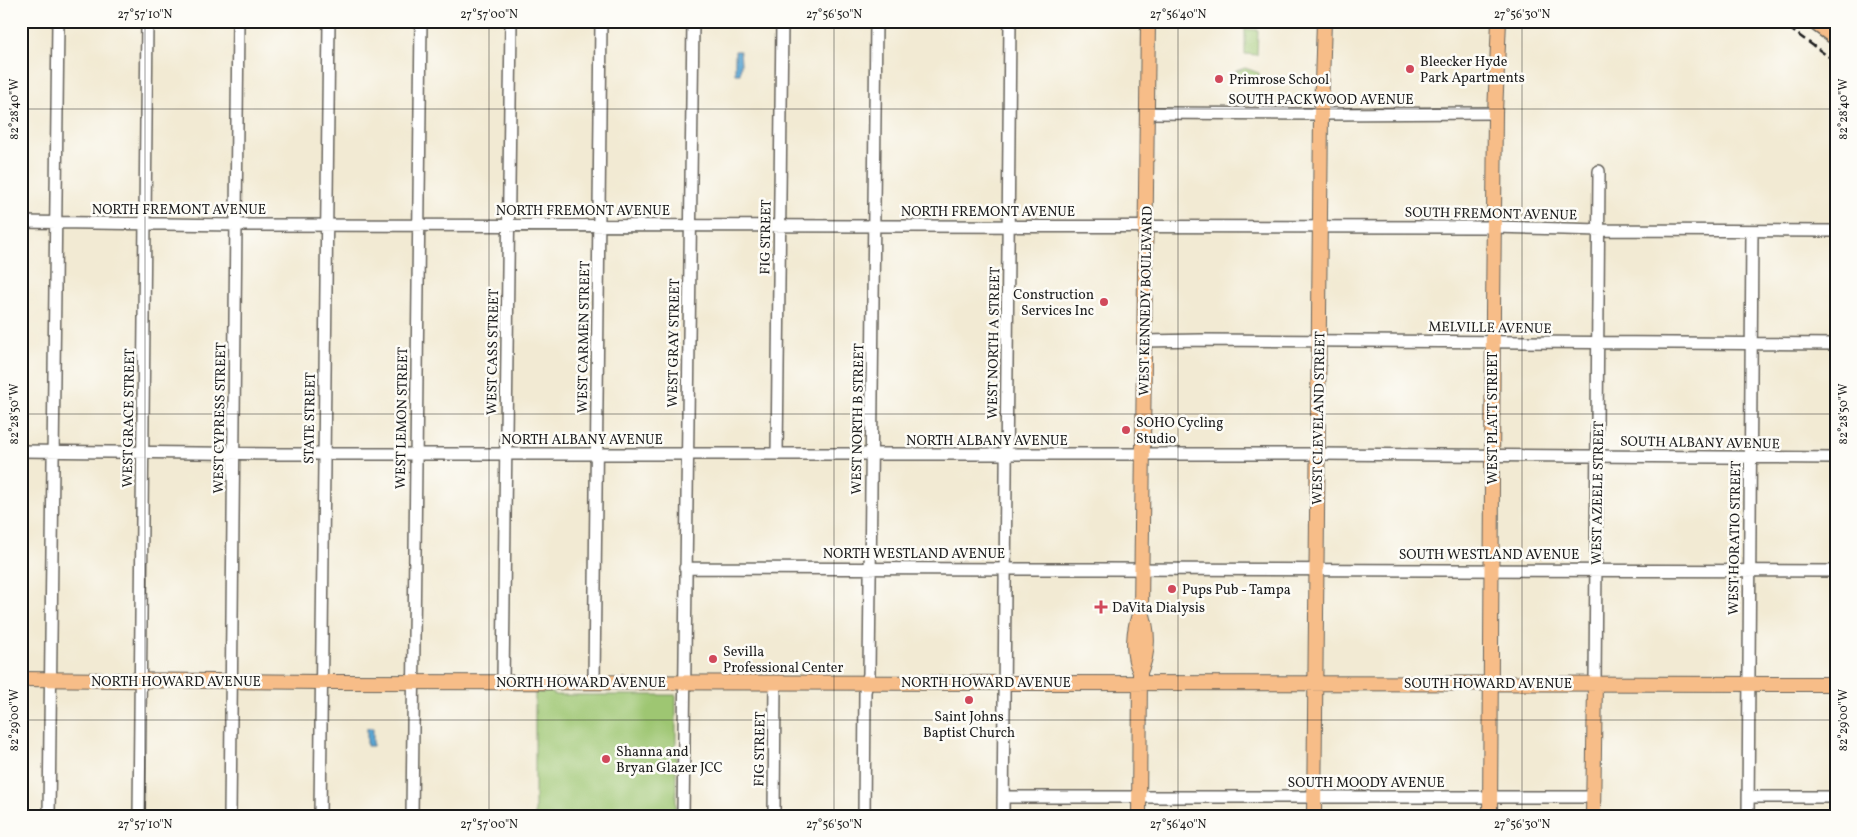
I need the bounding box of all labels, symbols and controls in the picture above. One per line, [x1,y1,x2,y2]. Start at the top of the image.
text: 27°57'10"N [117,7,173,23]
text: 27°57'00"N [460,7,518,23]
text: 27°56'50"N [806,7,862,23]
text: 27°56'40"N [1150,7,1206,23]
text: 27°56'30"N [1494,7,1550,23]
place label: Bleecker Hyde Park Apartments [1420,53,1525,88]
marker: Bleecker Hyde Park Apartments [1404,63,1416,75]
place label: Primrose School [1229,71,1329,90]
marker: Primrose School [1213,73,1225,85]
text: 82°28'40"W [7,78,23,140]
text: 82°28'40"W [1836,78,1852,140]
street label: SOUTH PACKWOOD AVENUE [1228,91,1414,110]
street label: FIG STREET [756,199,777,275]
street label: NORTH FREMONT AVENUE [92,201,266,220]
street label: NORTH FREMONT AVENUE [496,202,670,221]
street label: NORTH FREMONT AVENUE [901,203,1075,222]
street label: SOUTH FREMONT AVENUE [1404,203,1577,226]
street label: WEST KENNEDY BOULEVARD [1135,206,1158,396]
street label: WEST CARMEN STREET [574,261,595,413]
street label: WEST NORTH A STREET [984,267,1005,419]
street label: WEST GRAY STREET [664,278,685,408]
place label: Construction Services Inc [1013,286,1094,321]
street label: WEST CASS STREET [483,289,504,415]
marker: Construction Services Inc [1098,296,1110,308]
street label: MELVILLE AVENUE [1428,318,1552,339]
street label: WEST CLEVELAND STREET [1308,331,1331,505]
street label: WEST CYPRESS STREET [210,342,231,494]
street label: WEST NORTH B STREET [848,343,869,495]
street label: WEST LEMON STREET [392,347,413,489]
street label: WEST GRACE STREET [119,348,140,488]
street label: WEST PLATT STREET [1484,351,1503,485]
street label: STATE STREET [300,372,321,464]
text: 82°28'50"W [7,384,23,444]
text: 82°28'50"W [1836,384,1852,444]
place label: SOHO Cycling Studio [1136,414,1223,449]
street label: WEST AZEELE STREET [1588,421,1609,565]
marker: SOHO Cycling Studio [1120,424,1132,436]
street label: NORTH ALBANY AVENUE [501,431,663,450]
street label: NORTH ALBANY AVENUE [906,432,1068,451]
street label: SOUTH ALBANY AVENUE [1620,433,1780,454]
street label: WEST HORATIO STREET [1725,461,1746,615]
street label: NORTH WESTLAND AVENUE [823,545,1005,564]
street label: SOUTH WESTLAND AVENUE [1399,546,1579,565]
place label: Pups Pub - Tampa [1182,581,1291,600]
marker: Pups Pub - Tampa [1166,583,1178,595]
place label: DaVita Dialysis [1112,599,1205,618]
marker: DaVita Dialysis [1094,600,1108,614]
place label: Sevilla Professional Center [723,643,843,678]
marker: Sevilla Professional Center [707,653,719,665]
street label: NORTH HOWARD AVENUE [91,673,261,692]
street label: NORTH HOWARD AVENUE [496,674,666,693]
street label: NORTH HOWARD AVENUE [901,674,1071,693]
street label: SOUTH HOWARD AVENUE [1404,675,1572,694]
text: 82°29'00"W [7,689,23,751]
text: 82°29'00"W [1836,689,1852,751]
marker: Saint Johns Baptist Church [963,694,975,706]
place label: Saint Johns Baptist Church [923,708,1015,743]
street label: FIG STREET [750,711,771,787]
place label: Shanna and Bryan Glazer JCC [616,743,723,778]
marker: Shanna and Bryan Glazer JCC [600,753,612,765]
street label: SOUTH MOODY AVENUE [1287,774,1445,793]
text: 27°57'10"N [117,817,173,833]
text: 27°57'00"N [460,817,518,833]
text: 27°56'50"N [806,817,862,833]
text: 27°56'40"N [1150,817,1206,833]
text: 27°56'30"N [1494,817,1550,833]

